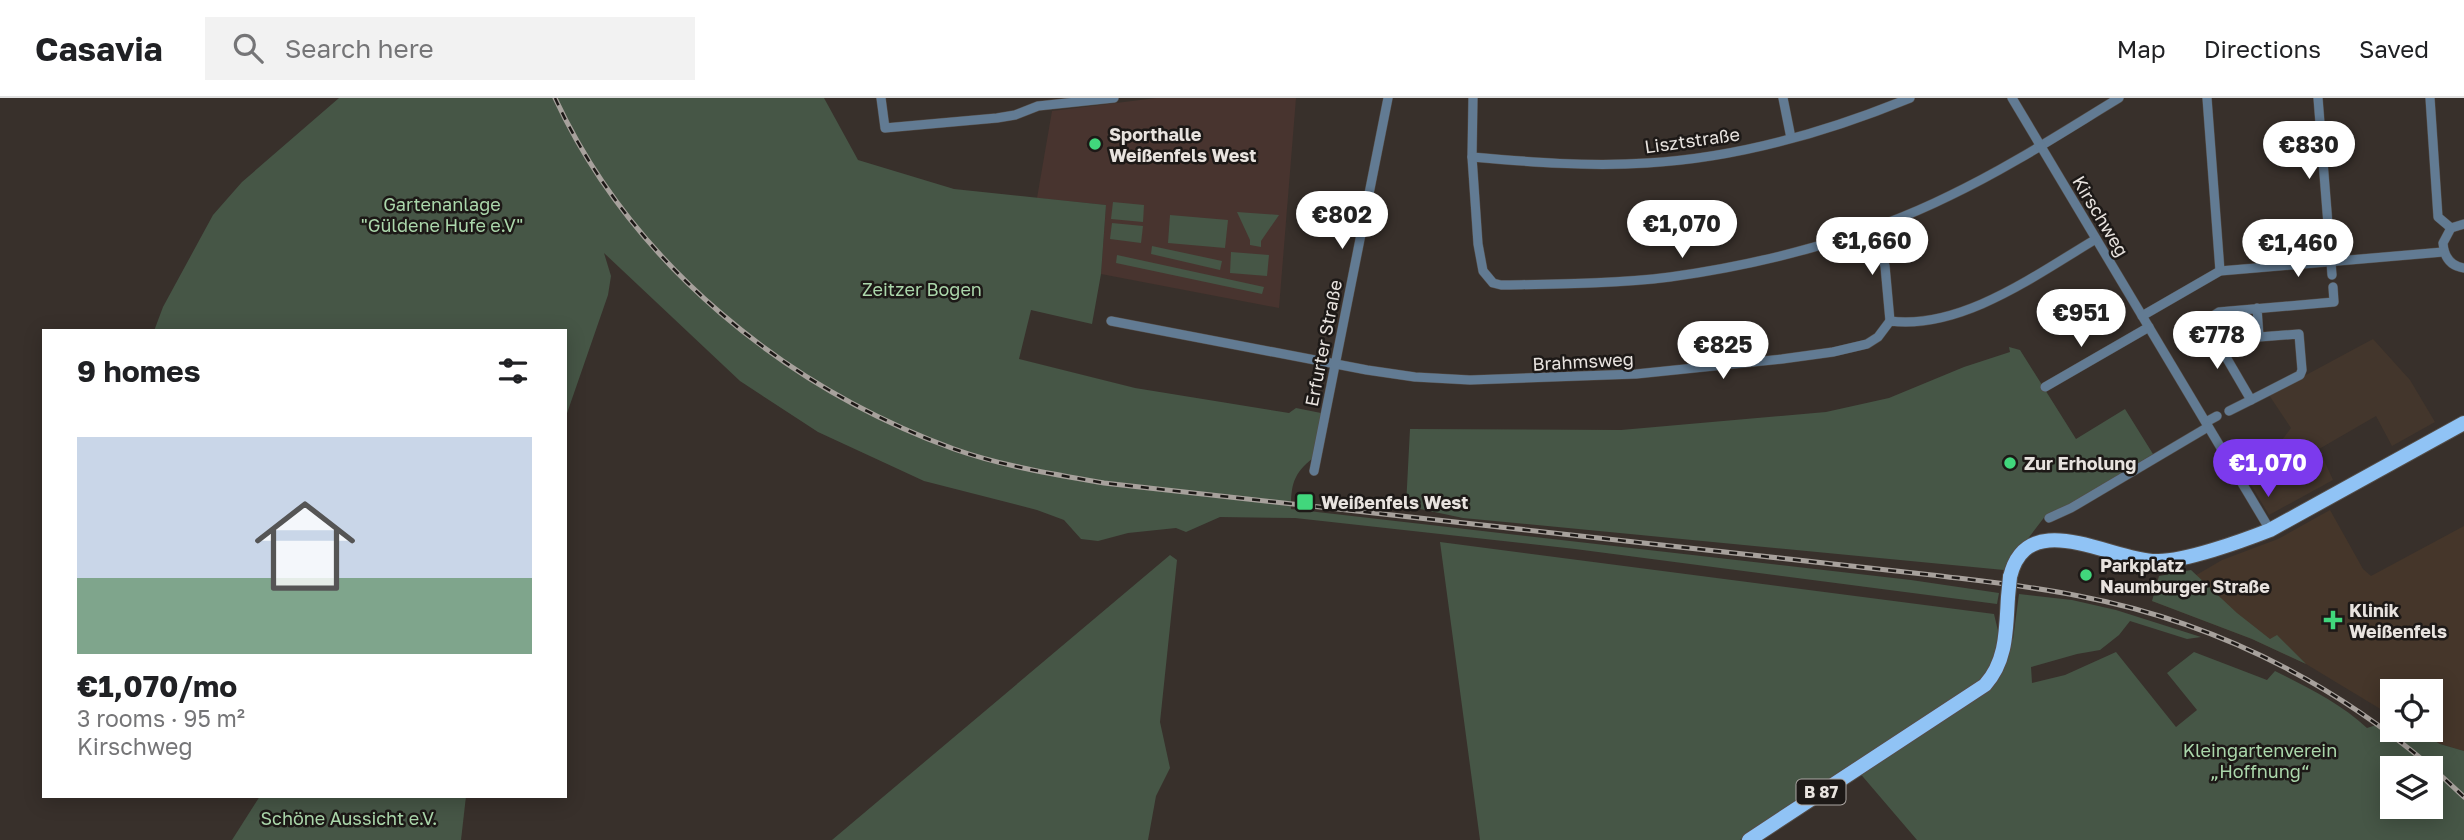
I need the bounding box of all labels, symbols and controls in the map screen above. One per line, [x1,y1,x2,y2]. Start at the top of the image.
search box [205,17,695,80]
text: Casavia [35,29,163,68]
icon: search [229,29,267,67]
text: Search here [285,33,434,64]
text: Map [2117,34,2166,63]
text: Directions [2204,34,2321,63]
text: Saved [2359,34,2429,63]
street label: Lisztstraße [1643,122,1741,158]
pin: €830 [2268,122,2350,181]
place label: Sporthalle Weißenfels West [1109,123,1256,166]
text: €830 [2279,130,2339,158]
marker: Sporthalle Weißenfels West [1087,136,1103,152]
street label: Kirschweg [2068,172,2134,260]
pin: €802 [1301,192,1383,251]
park label: Gartenanlage "Güldene Hufe e.V" [361,193,523,236]
text: €802 [1312,200,1372,228]
pin: €1,070 [1625,200,1739,260]
text: €1,070 [1643,209,1721,237]
pin: €1,660 [1815,218,1929,277]
pin: €1,460 [2241,220,2355,279]
text: €1,660 [1832,226,1912,254]
text: €1,460 [2258,228,2338,256]
park label: Zeitzer Bogen [862,278,982,300]
street label: Erfurter Straße [1300,278,1346,408]
pin: €951 [2040,289,2122,349]
text: €951 [2053,298,2109,326]
pin: €778 [2176,312,2258,371]
text: €778 [2189,320,2245,348]
pin: €825 [1682,322,1764,381]
text: €825 [1694,330,1753,358]
street label: Brahmsweg [1532,347,1634,375]
icon: filters [494,352,532,390]
text: 9 homes [77,353,200,389]
pin: €1,070 [2211,440,2325,499]
text: €1,070 [2229,448,2307,476]
place label: Zur Erholung [2024,452,2136,474]
marker: Zur Erholung [2002,455,2018,471]
icon: home [242,483,368,609]
place label: Weißenfels West [1321,491,1468,513]
marker: Weißenfels West [1295,492,1315,512]
place label: Parkplatz Naumburger Straße [2100,554,2270,597]
marker: Parkplatz Naumburger Straße [2078,567,2094,583]
place label: Klinik Weißenfels [2349,599,2447,642]
marker: Klinik Weißenfels [2323,610,2343,630]
text: €1,070/mo [77,668,237,704]
map controls [2380,679,2443,819]
button: locate [2380,679,2443,742]
text: 3 rooms · 95 m² [77,704,245,732]
text: Kirschweg [77,732,193,760]
park label: Kleingartenverein „Hoffnung“ [2183,739,2337,782]
button: layers [2380,756,2443,819]
road number: B 87 [1797,779,1846,804]
park label: Schöne Aussicht e.V. [261,807,437,829]

